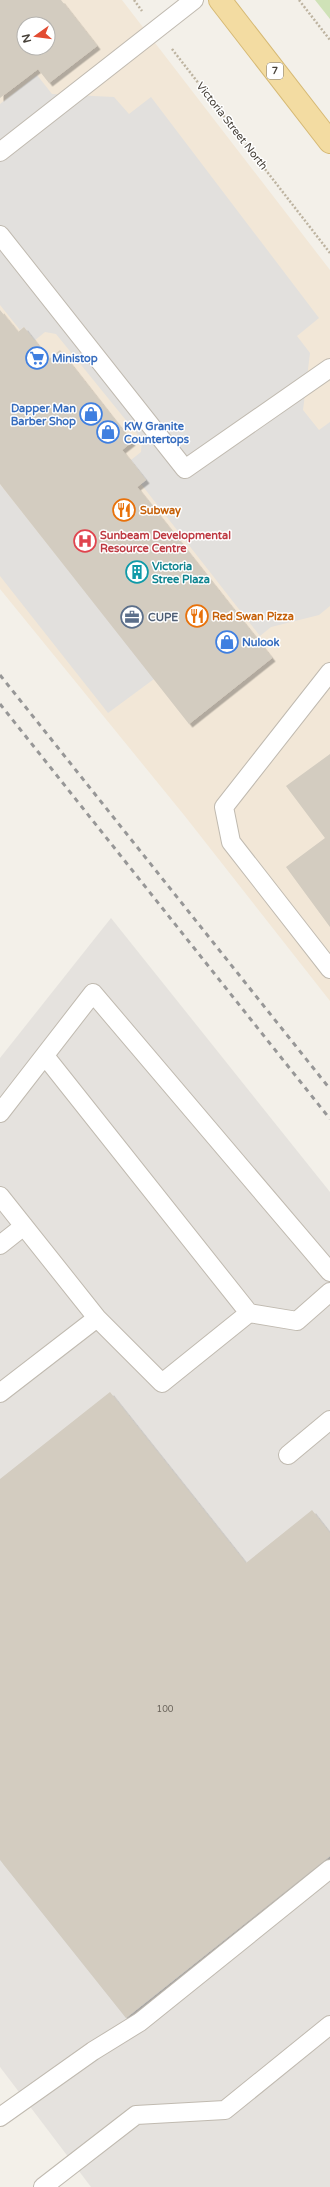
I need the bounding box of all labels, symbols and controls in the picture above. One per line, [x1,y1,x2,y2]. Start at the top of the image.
north arrow [16,16,56,56]
text: N [19,32,34,44]
road number: 7 [267,63,283,79]
street label: Victoria Street North [194,80,270,172]
supermarket icon: Ministop [24,345,50,371]
place label: Ministop [52,352,98,366]
shop icon: Dapper Man Barber Shop [78,401,104,427]
place label: Dapper Man Barber Shop [11,402,76,429]
shop icon: KW Granite Countertops [95,419,121,445]
place label: KW Granite Countertops [124,420,190,447]
restaurant icon: Subway [111,497,137,523]
place label: Subway [140,504,181,518]
hospital icon: Sunbeam Developmental Resource Centre [72,528,98,554]
place label: Sunbeam Developmental Resource Centre [100,529,231,555]
building icon: Victoria Stree Plaza [124,559,150,585]
place label: Victoria Stree Plaza [152,560,210,586]
restaurant icon: Red Swan Pizza [184,603,210,629]
office icon: CUPE [119,604,145,630]
place label: Red Swan Pizza [212,610,294,623]
place label: CUPE [148,611,178,624]
shop icon: Nulook [214,629,240,655]
place label: Nulook [242,636,280,649]
house number: 100 [157,1704,174,1715]

